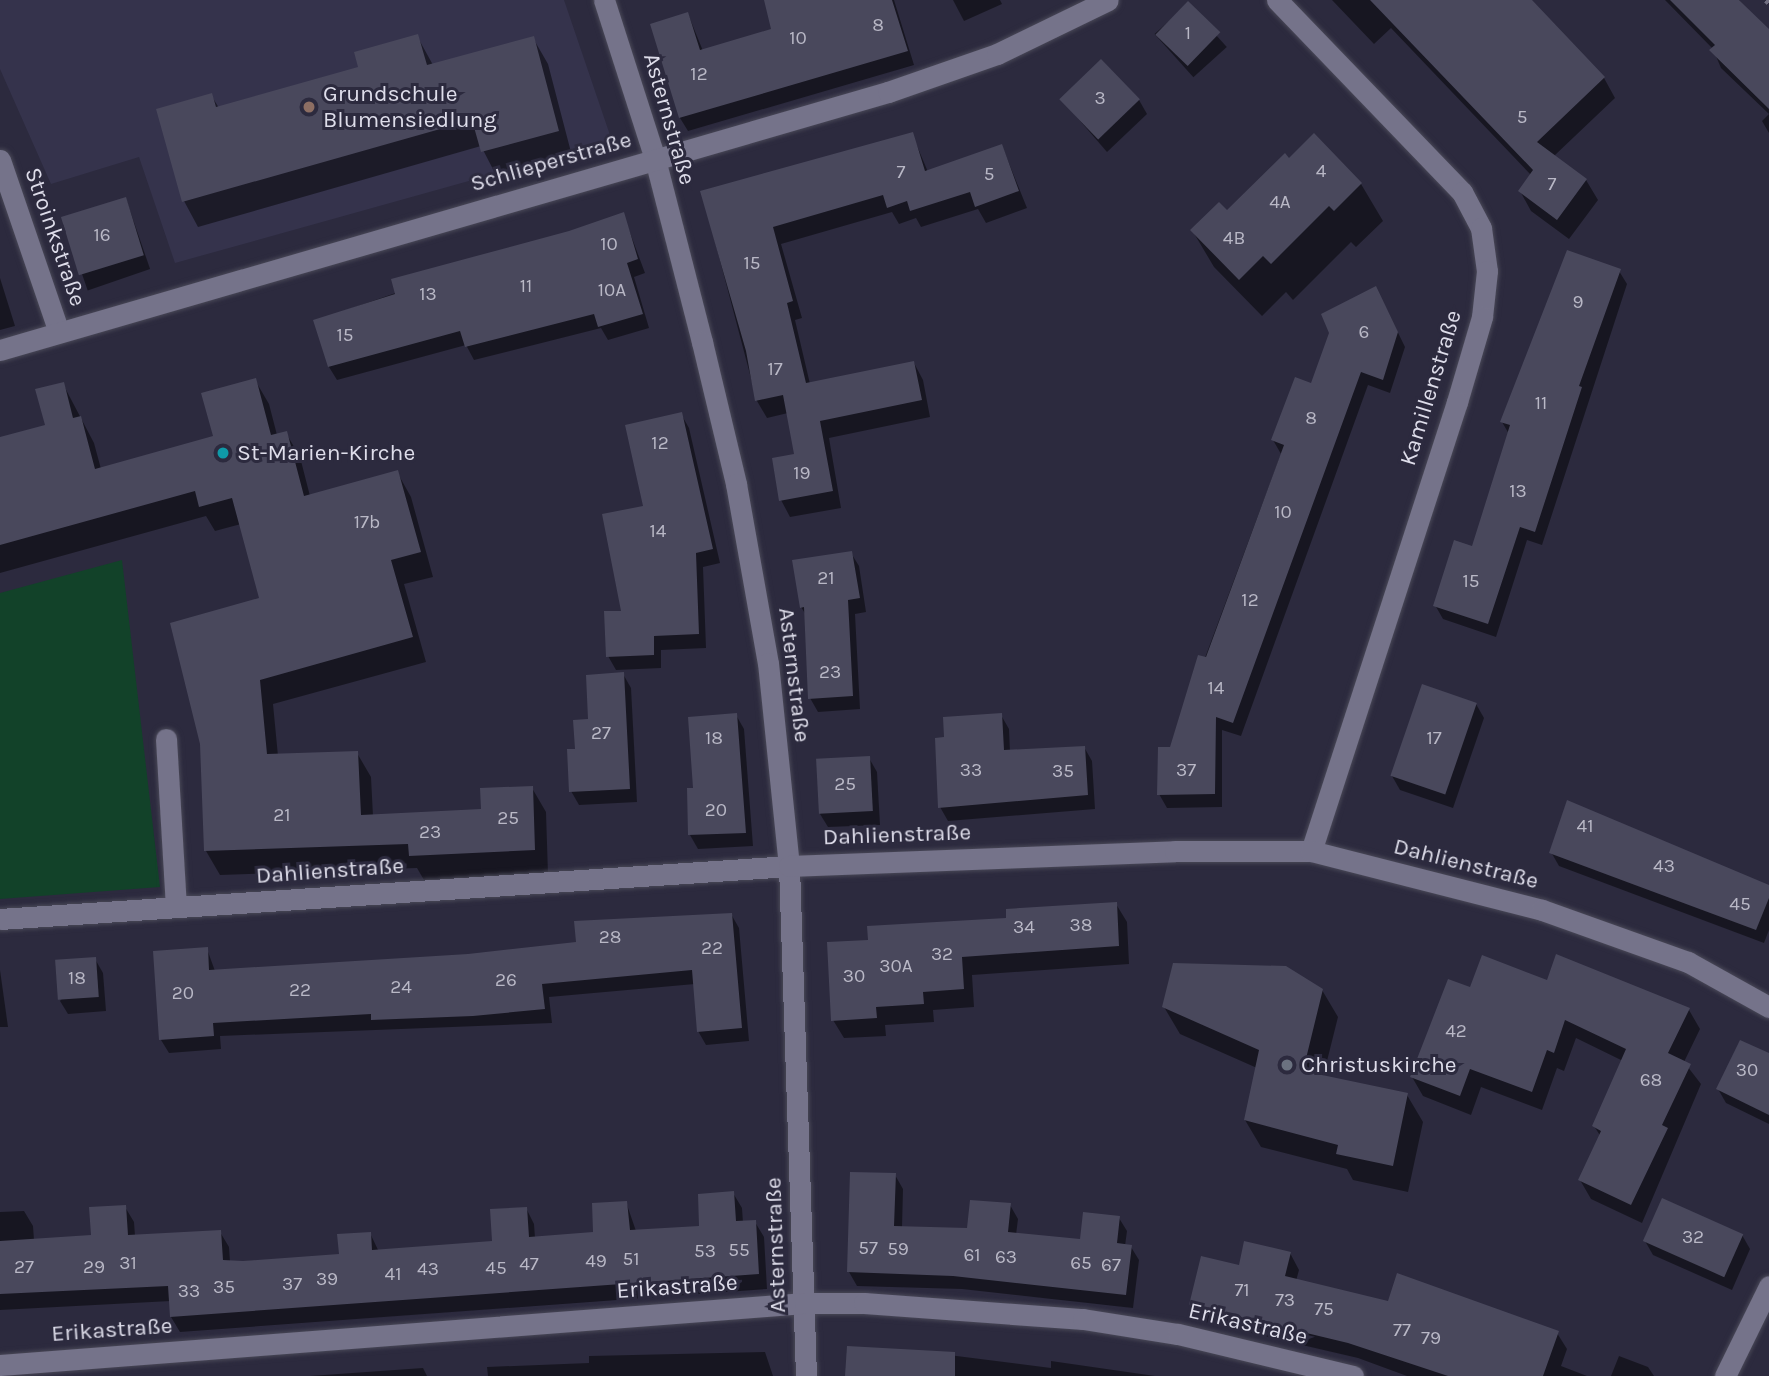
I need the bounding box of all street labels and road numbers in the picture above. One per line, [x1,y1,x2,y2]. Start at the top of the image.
street label: Asternstraße [637,50,701,188]
street label: Schlieperstraße [467,126,635,198]
street label: Stroinkstraße [18,164,92,310]
street label: Kamillenstraße [1394,307,1468,469]
street label: Asternstraße [772,606,816,744]
street label: Dahlienstraße [822,819,972,851]
street label: Dahlienstraße [1391,833,1541,895]
street label: Dahlienstraße [255,852,405,890]
street label: Asternstraße [760,1177,792,1313]
street label: Erikastraße [616,1269,738,1305]
street label: Erikastraße [1186,1297,1310,1351]
street label: Erikastraße [51,1312,173,1348]

